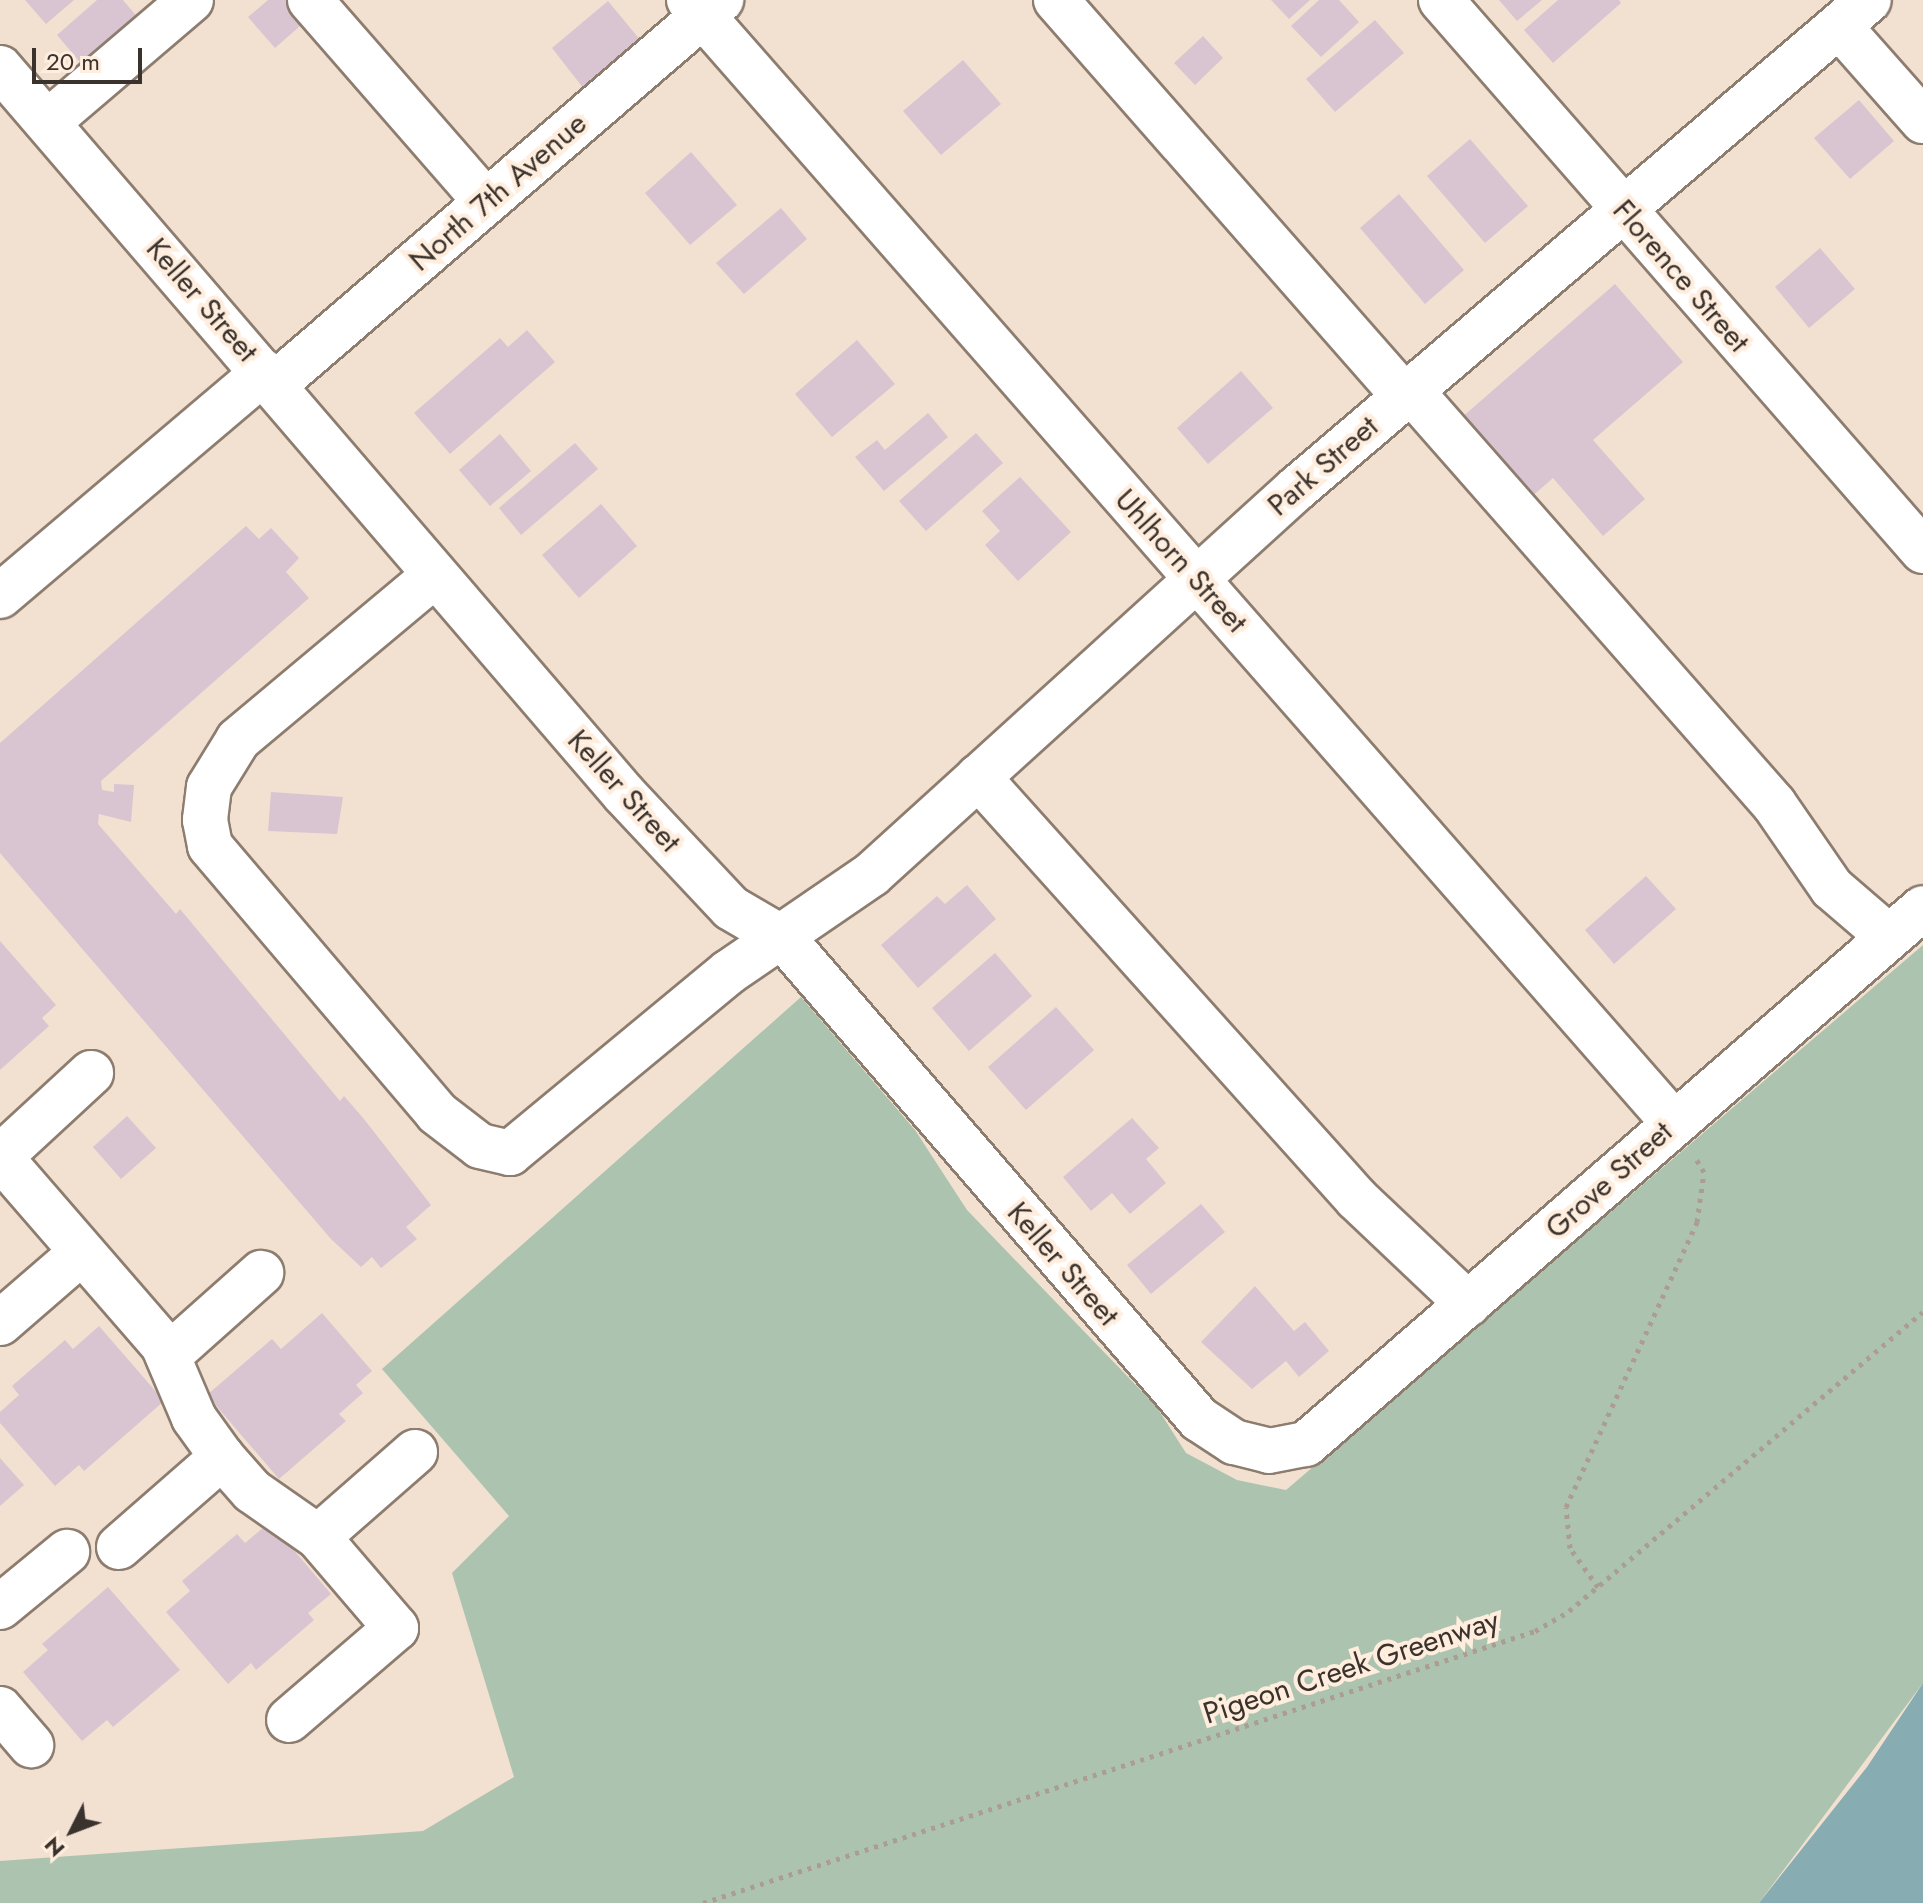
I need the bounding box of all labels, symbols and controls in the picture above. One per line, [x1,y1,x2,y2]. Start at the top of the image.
scale bar [36,32,146,82]
text: 20 m [46,44,100,79]
street label: North 7th Avenue [402,105,594,279]
street label: Florence Street [1605,193,1757,359]
street label: Keller Street [139,231,265,369]
street label: Park Street [1261,408,1385,524]
street label: Uhlhorn Street [1107,482,1255,640]
street label: Keller Street [560,723,688,859]
street label: Grove Street [1538,1114,1680,1246]
street label: Keller Street [1000,1195,1126,1333]
street label: Pigeon Creek Greenway [1199,1602,1503,1732]
north arrow [32,1791,112,1871]
text: N [36,1830,72,1864]

